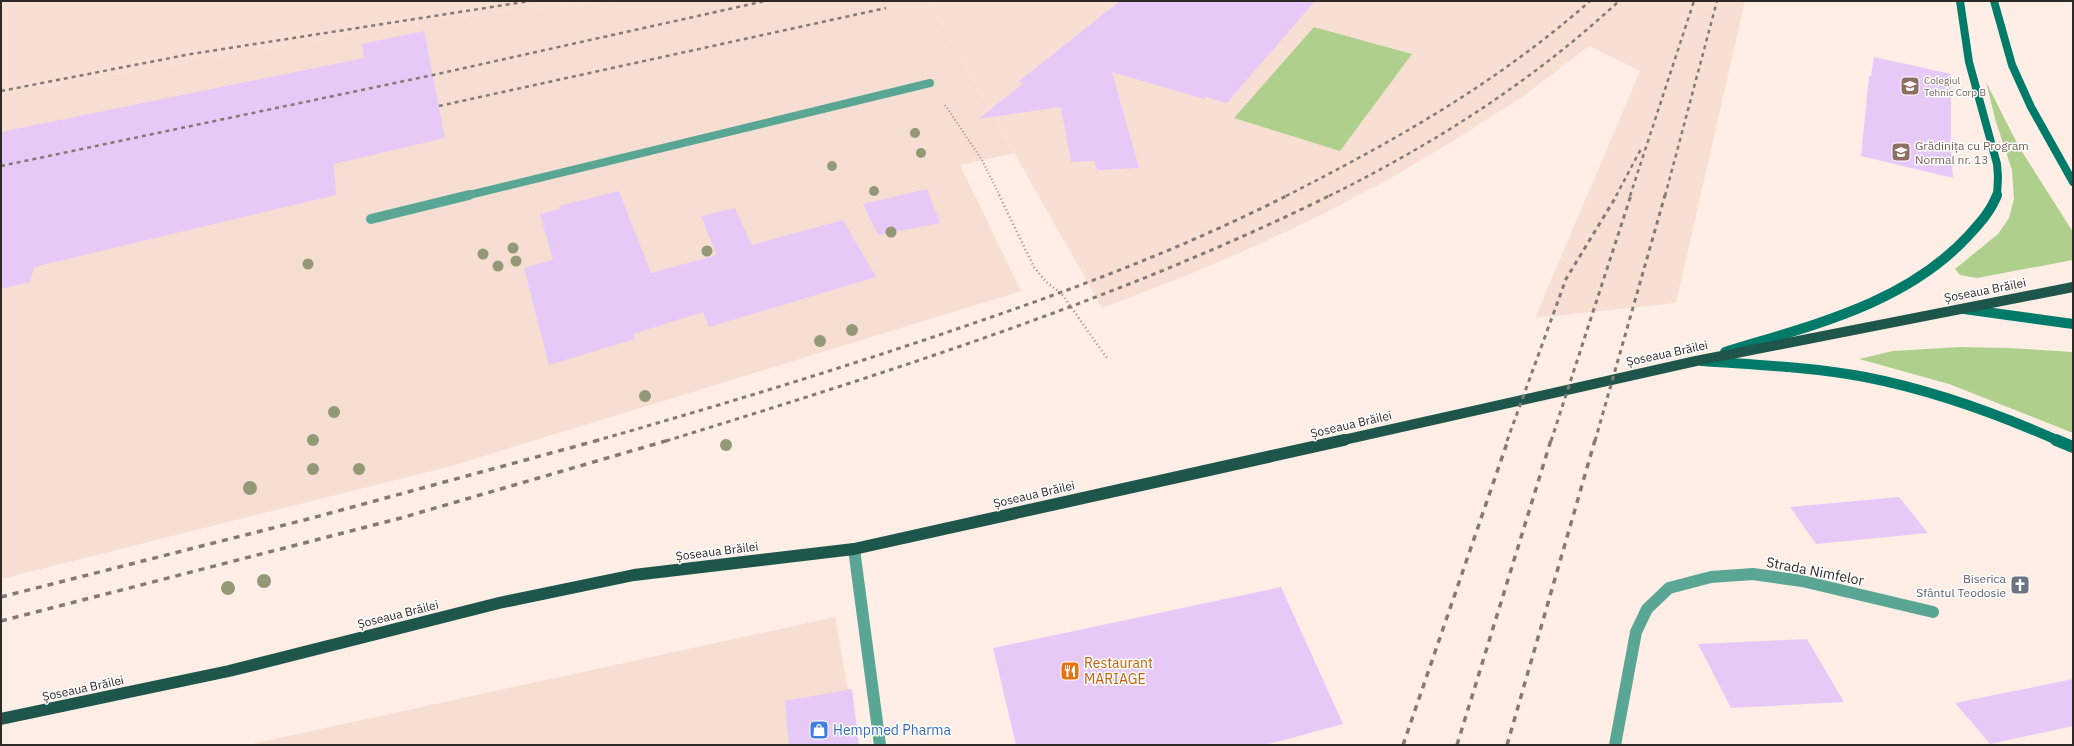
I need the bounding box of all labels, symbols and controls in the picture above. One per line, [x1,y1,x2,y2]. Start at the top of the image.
place label: Colegiul Tehnic Corp B [1924,74,1986,99]
school or university icon: Colegiul Tehnic Corp B [1899,75,1921,97]
place label: Grădinița cu Program Normal nr. 13 [1915,138,2029,167]
school or university icon: Grădinița cu Program Normal nr. 13 [1890,141,1912,163]
street label: Șoseaua Brăilei [1943,275,2027,305]
street label: Șoseaua Brăilei [1625,337,1709,369]
street label: Șoseaua Brăilei [1309,407,1393,441]
street label: Șoseaua Brăilei [992,477,1076,511]
street label: Șoseaua Brăilei [675,538,759,564]
street label: Strada Nimfelor [1765,553,1865,589]
place label: Biserica Sfântul Teodosie [1916,571,2007,600]
church icon: Biserica Sfântul Teodosie [2009,574,2031,596]
street label: Șoseaua Brăilei [356,597,440,631]
place label: Restaurant MARIAGE [1084,654,1153,688]
restaurant icon: Restaurant MARIAGE [1059,660,1081,682]
street label: Șoseaua Brăilei [41,672,125,704]
shop icon: Hempmed Pharma [808,719,830,741]
place label: Hempmed Pharma [833,721,952,739]

